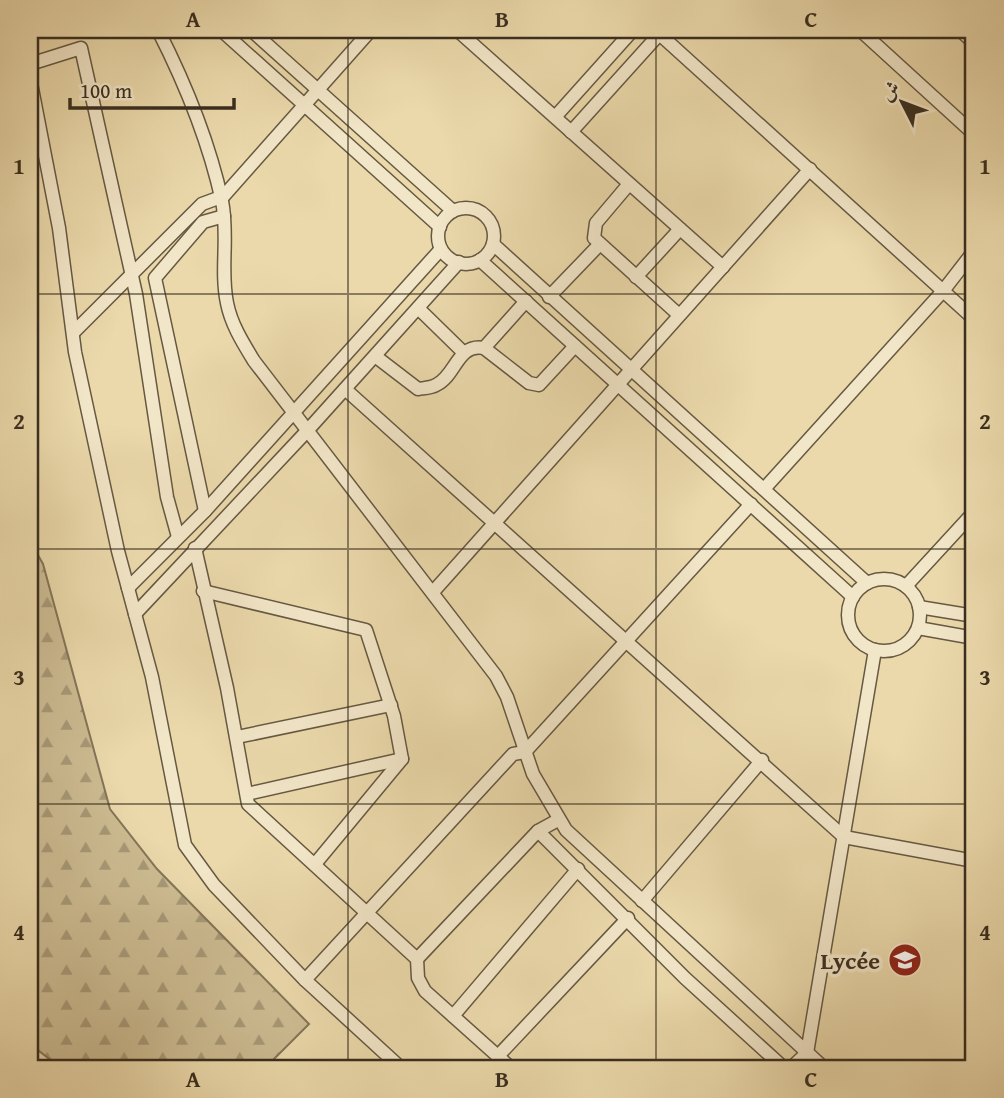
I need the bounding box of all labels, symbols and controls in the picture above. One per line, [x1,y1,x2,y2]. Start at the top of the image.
text: A [186,2,201,35]
text: B [495,2,509,35]
text: C [804,2,818,35]
scale bar [70,66,234,110]
north arrow [867,66,937,136]
text: ش [873,74,906,107]
text: 100 m [80,75,132,106]
text: 1 [13,149,25,182]
text: 1 [979,149,991,182]
text: 2 [13,404,25,437]
text: 2 [979,404,991,437]
text: 3 [13,660,25,693]
text: 3 [979,660,991,693]
text: 4 [13,915,25,948]
text: 4 [979,915,991,948]
school or university icon: Lycée [886,941,924,979]
place label: Lycée [821,943,880,978]
text: A [186,1062,201,1095]
text: B [495,1062,509,1095]
text: C [804,1062,818,1095]

